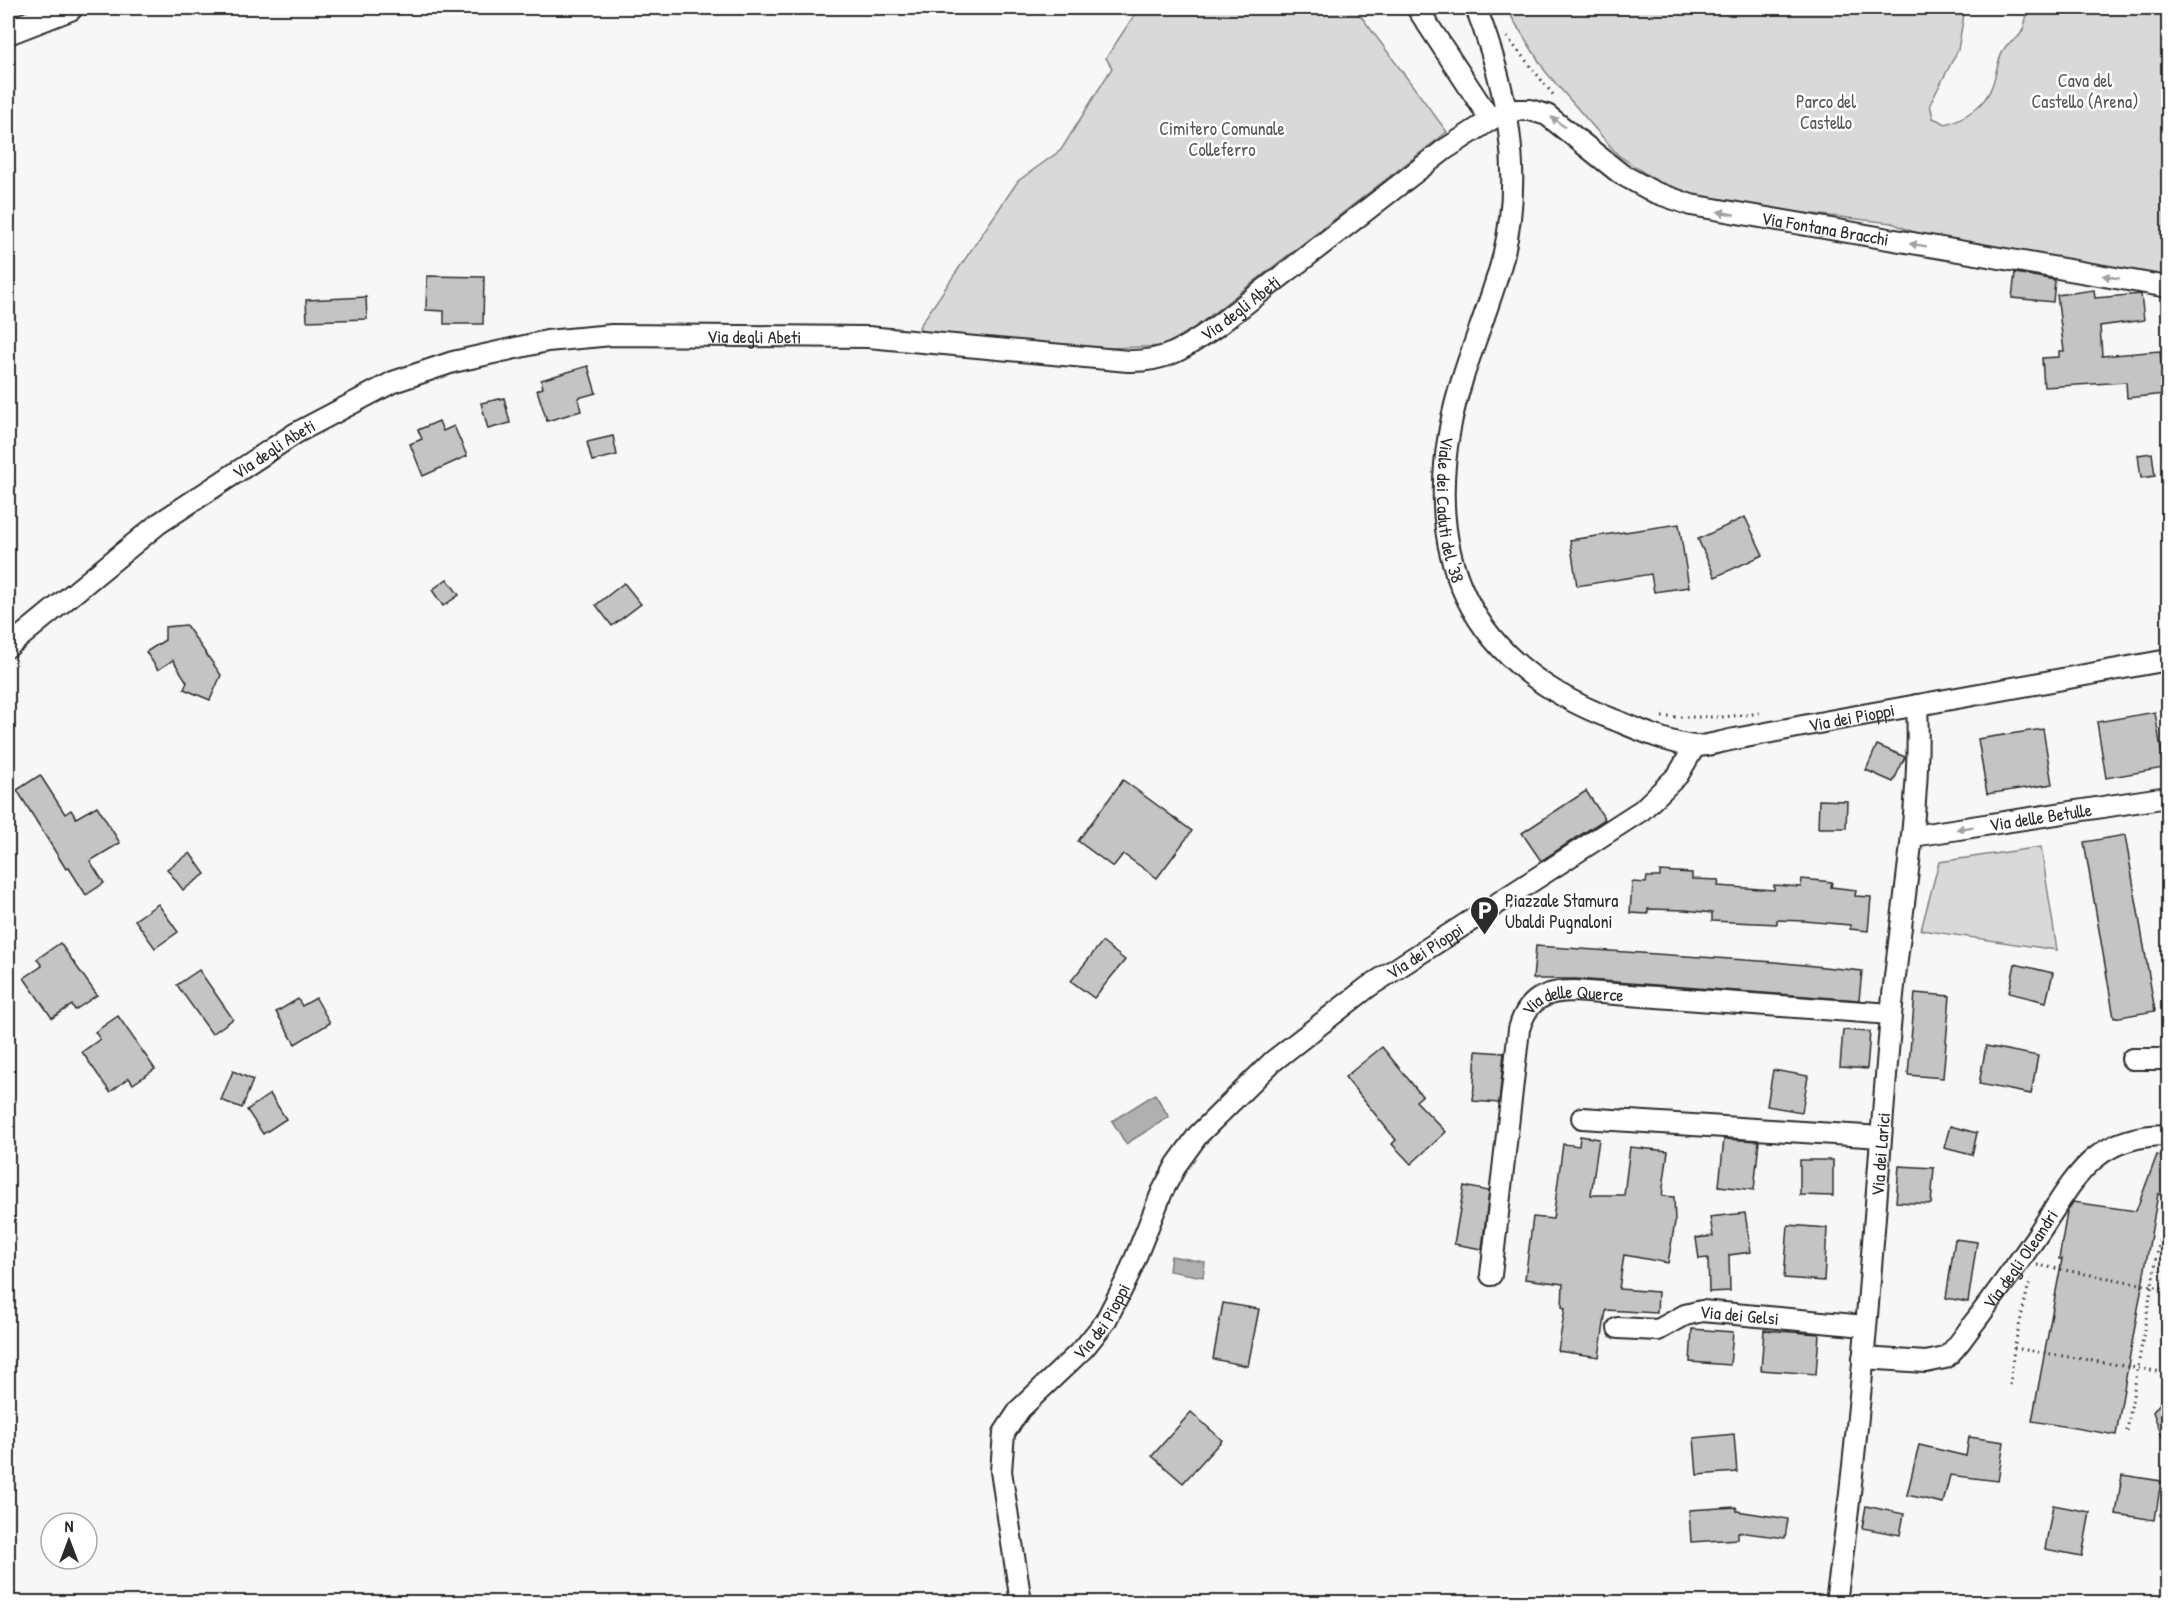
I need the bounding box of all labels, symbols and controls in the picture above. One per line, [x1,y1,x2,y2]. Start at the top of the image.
park label: Cava del Castello (Arena) [2032,68,2139,114]
park label: Parco del Castello [1796,89,1856,135]
park label: Cimitero Comunale Colleferro [1159,116,1285,162]
one-way arrow [1550,116,1566,128]
street label: Via Fontana Bracchi [1760,205,1891,251]
one-way arrow [1716,208,1735,217]
one-way arrow [1909,240,1928,249]
street label: Via degli Abeti [1195,269,1285,346]
one-way arrow [2101,272,2120,281]
street label: Via degli Abeti [707,323,801,349]
street label: Via degli Abeti [227,413,319,484]
street label: Viale dei Caduti del '38 [1431,435,1471,586]
street label: Via dei Pioppi [1806,697,1897,737]
street label: Via delle Betulle [1988,796,2093,837]
one-way arrow [1956,824,1975,833]
place label: Piazzale Stamura Ubaldi Pugnaloni [1505,888,1618,934]
parking icon: Piazzale Stamura Ubaldi Pugnaloni [1468,894,1500,936]
street label: Via dei Pioppi [1381,916,1468,985]
street label: Via delle Querce [1515,978,1625,1020]
street label: Via dei Larici [1864,1112,1896,1197]
street label: Via degli Oleandri [1976,1204,2063,1314]
street label: Via dei Pioppi [1067,1279,1135,1365]
street label: Via dei Gelsi [1699,1298,1780,1331]
north arrow [39,1511,99,1571]
text: N [65,1515,74,1537]

